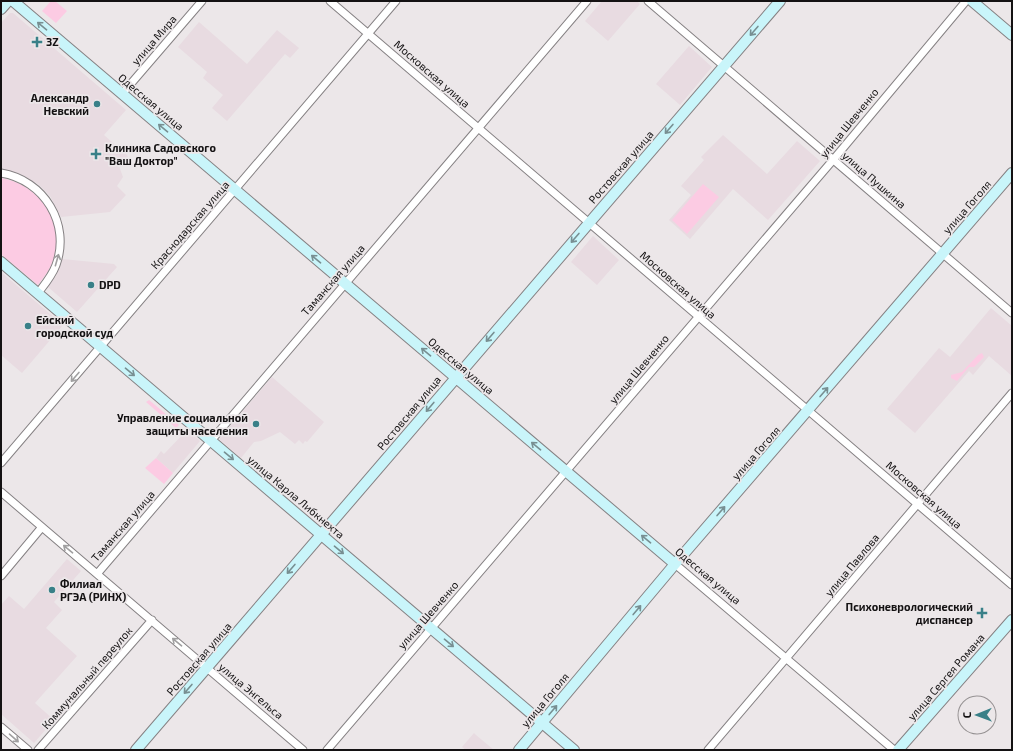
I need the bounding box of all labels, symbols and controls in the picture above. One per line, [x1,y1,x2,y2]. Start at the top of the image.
street label: улица Мира [128,12,180,68]
one-way arrow [37,21,48,30]
one-way arrow [750,25,759,36]
place label: 3Z [46,35,59,48]
marker: 3Z [31,36,43,48]
street label: Московская улица [391,37,473,111]
street label: Одесская улица [115,70,187,134]
street label: улица Шевченко [817,85,881,161]
place label: Александр Невский [31,91,89,117]
marker: Александр Невский [92,99,102,109]
one-way arrow [157,124,168,133]
one-way arrow [665,124,674,134]
street label: Ростовская улица [585,128,657,206]
place label: Клиника Садовского "Ваш Доктор" [105,141,216,167]
marker: Клиника Садовского "Ваш Доктор" [90,148,102,160]
street label: улица Пушкина [839,148,909,212]
street label: улица Гоголя [940,177,994,237]
street label: Краснодарская улица [148,178,232,272]
one-way arrow [571,233,580,243]
street label: Таманская улица [298,242,368,318]
street label: Московская улица [637,248,719,322]
one-way arrow [54,254,61,267]
one-way arrow [311,254,321,263]
place label: DPD [99,278,121,291]
marker: DPD [86,280,96,290]
place label: Ейский городской суд [36,313,113,339]
marker: Ейский городской суд [23,321,33,331]
one-way arrow [486,331,495,342]
street label: улица Шевченко [606,332,672,406]
street label: Одесская улица [425,334,497,398]
one-way arrow [420,347,431,356]
one-way arrow [125,368,135,377]
one-way arrow [71,371,80,382]
street label: Ростовская улица [374,373,444,453]
one-way arrow [820,386,829,397]
one-way arrow [426,402,435,412]
place label: Управление социальной защиты населения [117,411,248,437]
marker: Управление социальной защиты населения [251,419,261,429]
street label: улица Гоголя [729,423,783,483]
one-way arrow [531,441,542,450]
one-way arrow [224,452,235,461]
street label: улица Карла Либкнехта [245,452,347,542]
street label: Московская улица [883,458,965,532]
street label: Таманская улица [88,488,158,564]
one-way arrow [716,507,725,517]
street label: улица Павлова [822,531,882,599]
one-way arrow [640,534,651,543]
one-way arrow [62,544,73,553]
street label: Одесская улица [672,544,744,608]
one-way arrow [334,545,344,554]
one-way arrow [287,564,296,574]
place label: Филиал РГЭА (РИНХ) [60,577,126,603]
street label: улица Шевченко [395,578,461,652]
marker: Филиал РГЭА (РИНХ) [47,585,57,595]
place label: Психоневрологический диспансер [846,600,973,626]
one-way arrow [632,605,641,615]
marker: Психоневрологический диспансер [976,607,988,619]
street label: Ростовская улица [163,620,235,698]
street label: Коммунальный переулок [39,624,135,732]
street label: улица Сергея Романа [905,631,987,723]
one-way arrow [172,638,183,647]
one-way arrow [443,638,454,647]
street label: улица Энгельса [216,660,286,722]
street label: улица Гоголя [518,670,572,730]
one-way arrow [184,684,193,695]
north arrow [957,695,997,735]
one-way arrow [548,704,557,715]
one-way arrow [9,734,20,743]

